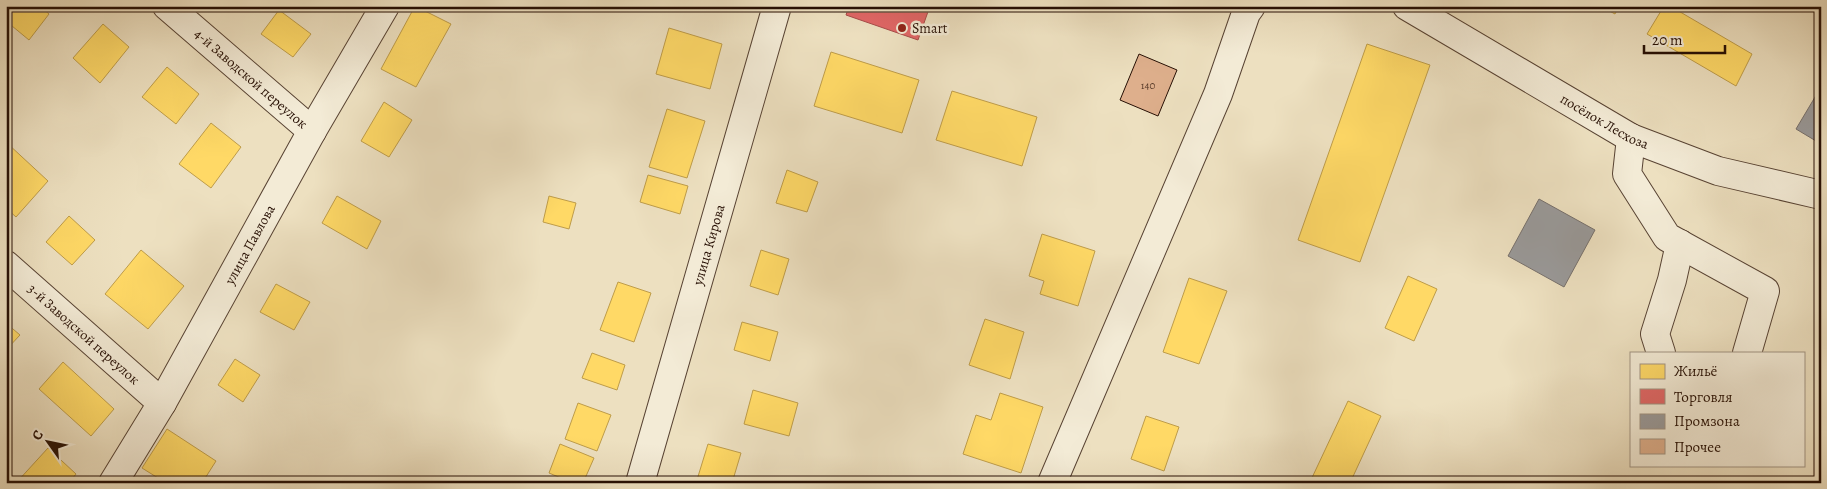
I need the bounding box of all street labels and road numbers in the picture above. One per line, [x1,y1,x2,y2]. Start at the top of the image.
street label: 4-й Заводской переулок [190,24,312,133]
street label: посёлок Лесхоза [1557,89,1652,154]
street label: улица Павлова [219,201,279,289]
street label: улица Кирова [688,201,729,288]
street label: 3-й Заводской переулок [24,279,144,389]

